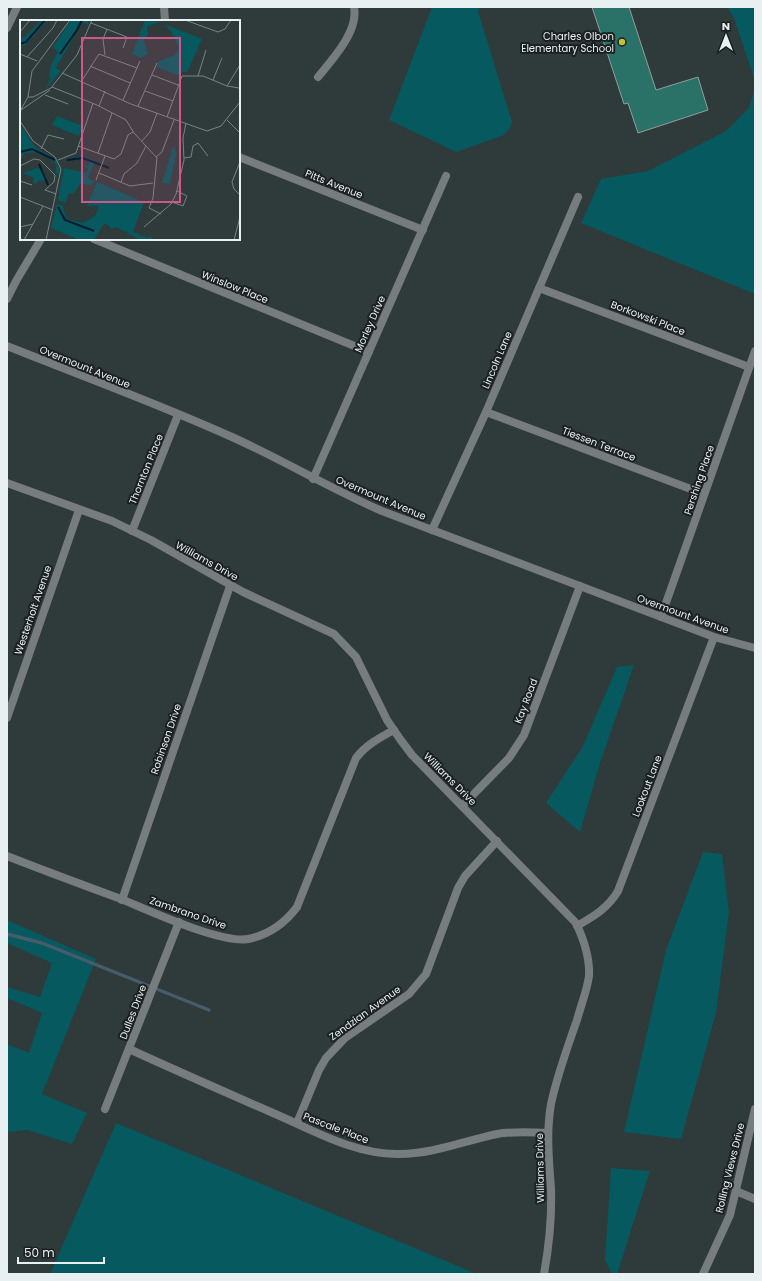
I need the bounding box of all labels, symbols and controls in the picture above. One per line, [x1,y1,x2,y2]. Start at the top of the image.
north arrow [706,16,746,56]
text: N [722,18,730,34]
inset map [20,20,240,240]
place label: Charles Olbon Elementary School [521,29,614,56]
marker: Charles Olbon Elementary School [617,37,627,47]
street label: Pitts Avenue [303,166,365,202]
street label: Winslow Place [199,267,271,307]
street label: Morley Drive [351,293,389,355]
street label: Borkowski Place [609,297,687,339]
street label: Lincoln Lane [478,329,516,391]
street label: Overmount Avenue [37,342,133,392]
street label: Tiessen Terrace [560,423,638,465]
street label: Thornton Place [125,432,167,506]
street label: Pershing Place [680,443,718,517]
street label: Overmount Avenue [334,472,428,524]
street label: Williams Drive [173,538,241,584]
street label: Westerholt Avenue [11,563,55,657]
street label: Overmount Avenue [635,590,731,638]
street label: Kay Road [511,676,541,726]
street label: Robinson Drive [147,702,185,776]
street label: Williams Drive [420,749,480,809]
street label: Lookout Lane [628,753,666,819]
street label: Zambrano Drive [148,893,228,933]
street label: Dulles Drive [116,982,150,1042]
street label: Zendzian Avenue [326,982,404,1044]
street label: Pascale Place [301,1109,371,1147]
street label: Rolling Views Drive [712,1121,748,1215]
street label: Williams Drive [532,1133,548,1203]
scale bar [18,1239,104,1265]
text: 50 m [24,1244,55,1261]

